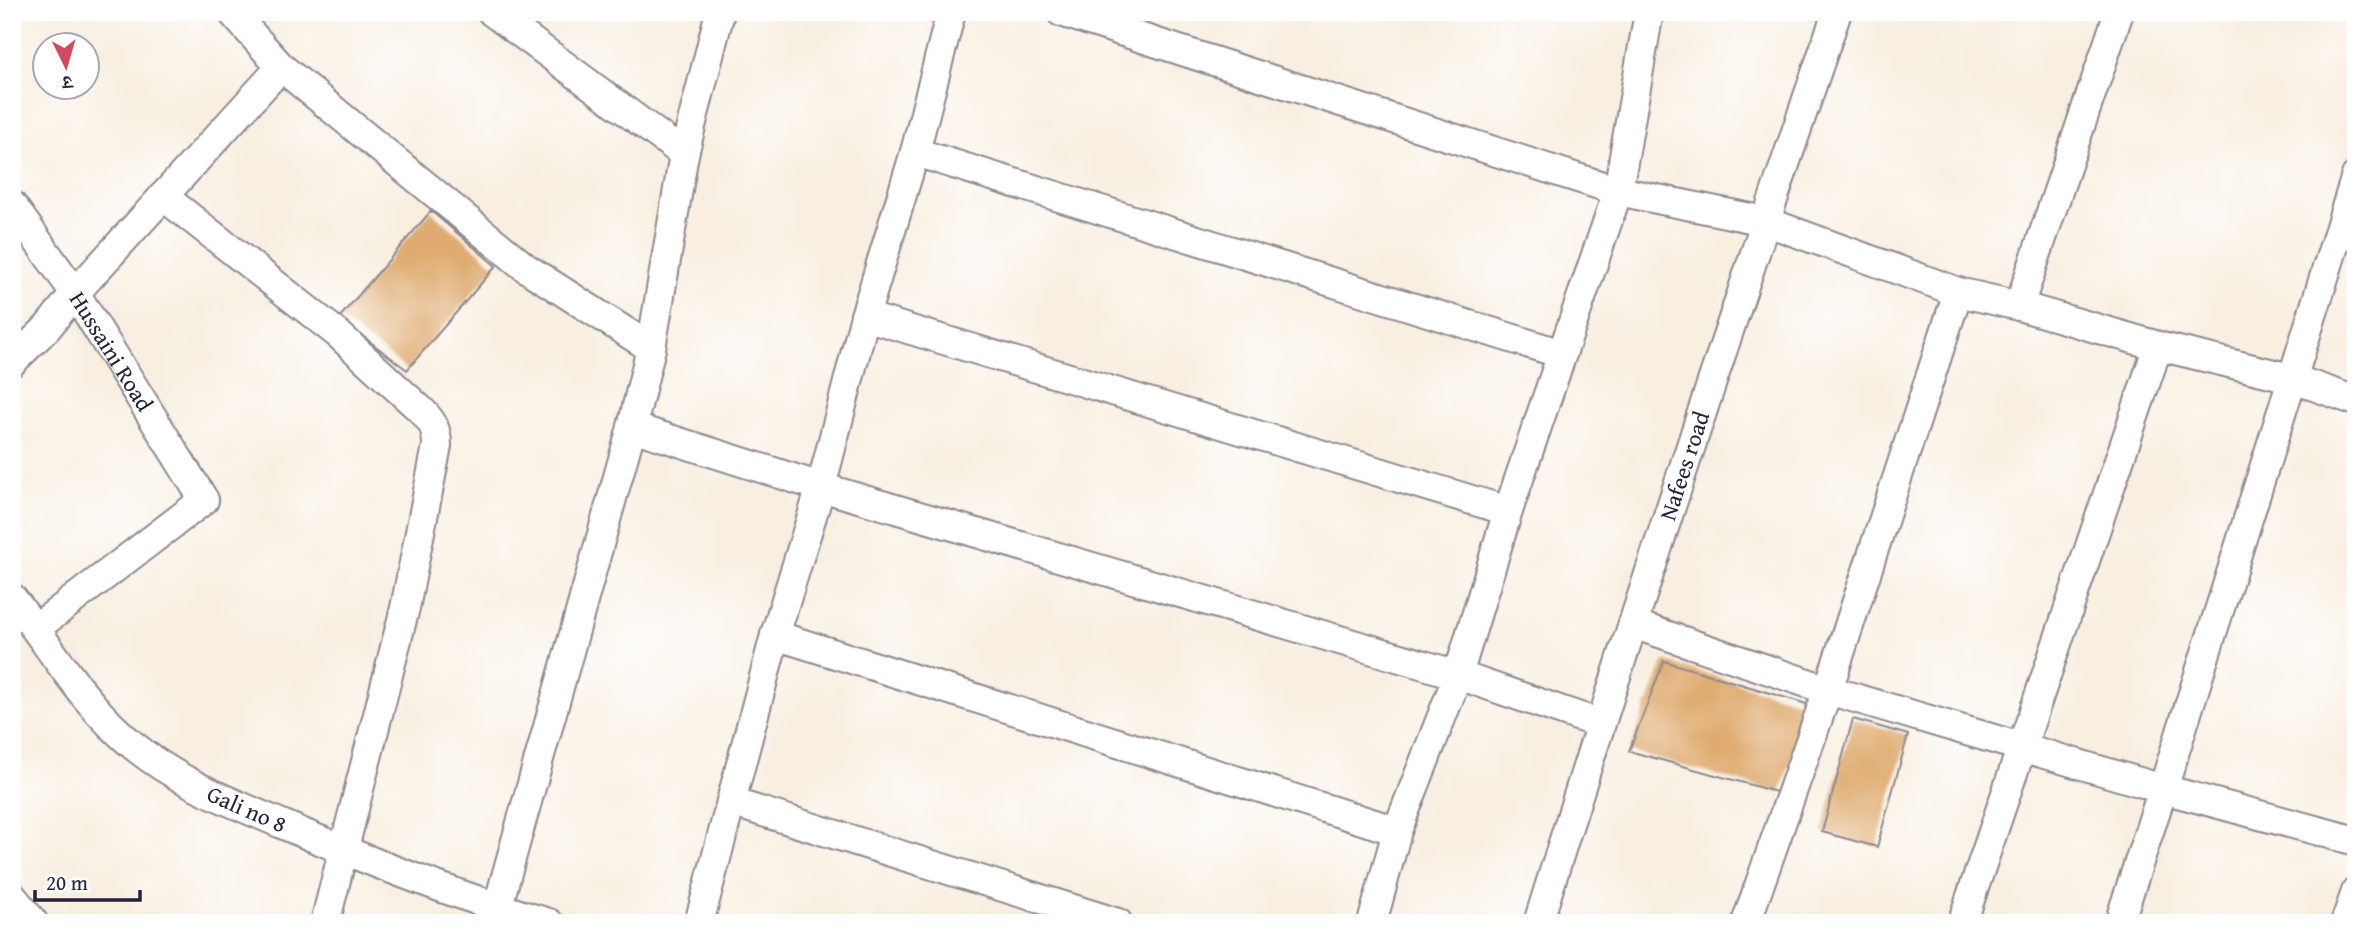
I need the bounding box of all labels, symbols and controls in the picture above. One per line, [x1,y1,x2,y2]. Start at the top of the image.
north arrow [32,32,102,102]
text: उ [60,68,76,97]
street label: Hussaini Road [62,285,162,418]
street label: Nafees road [1651,406,1717,525]
street label: Gali no 8 [202,777,292,840]
scale bar [35,858,140,902]
text: 20 m [46,867,88,898]

